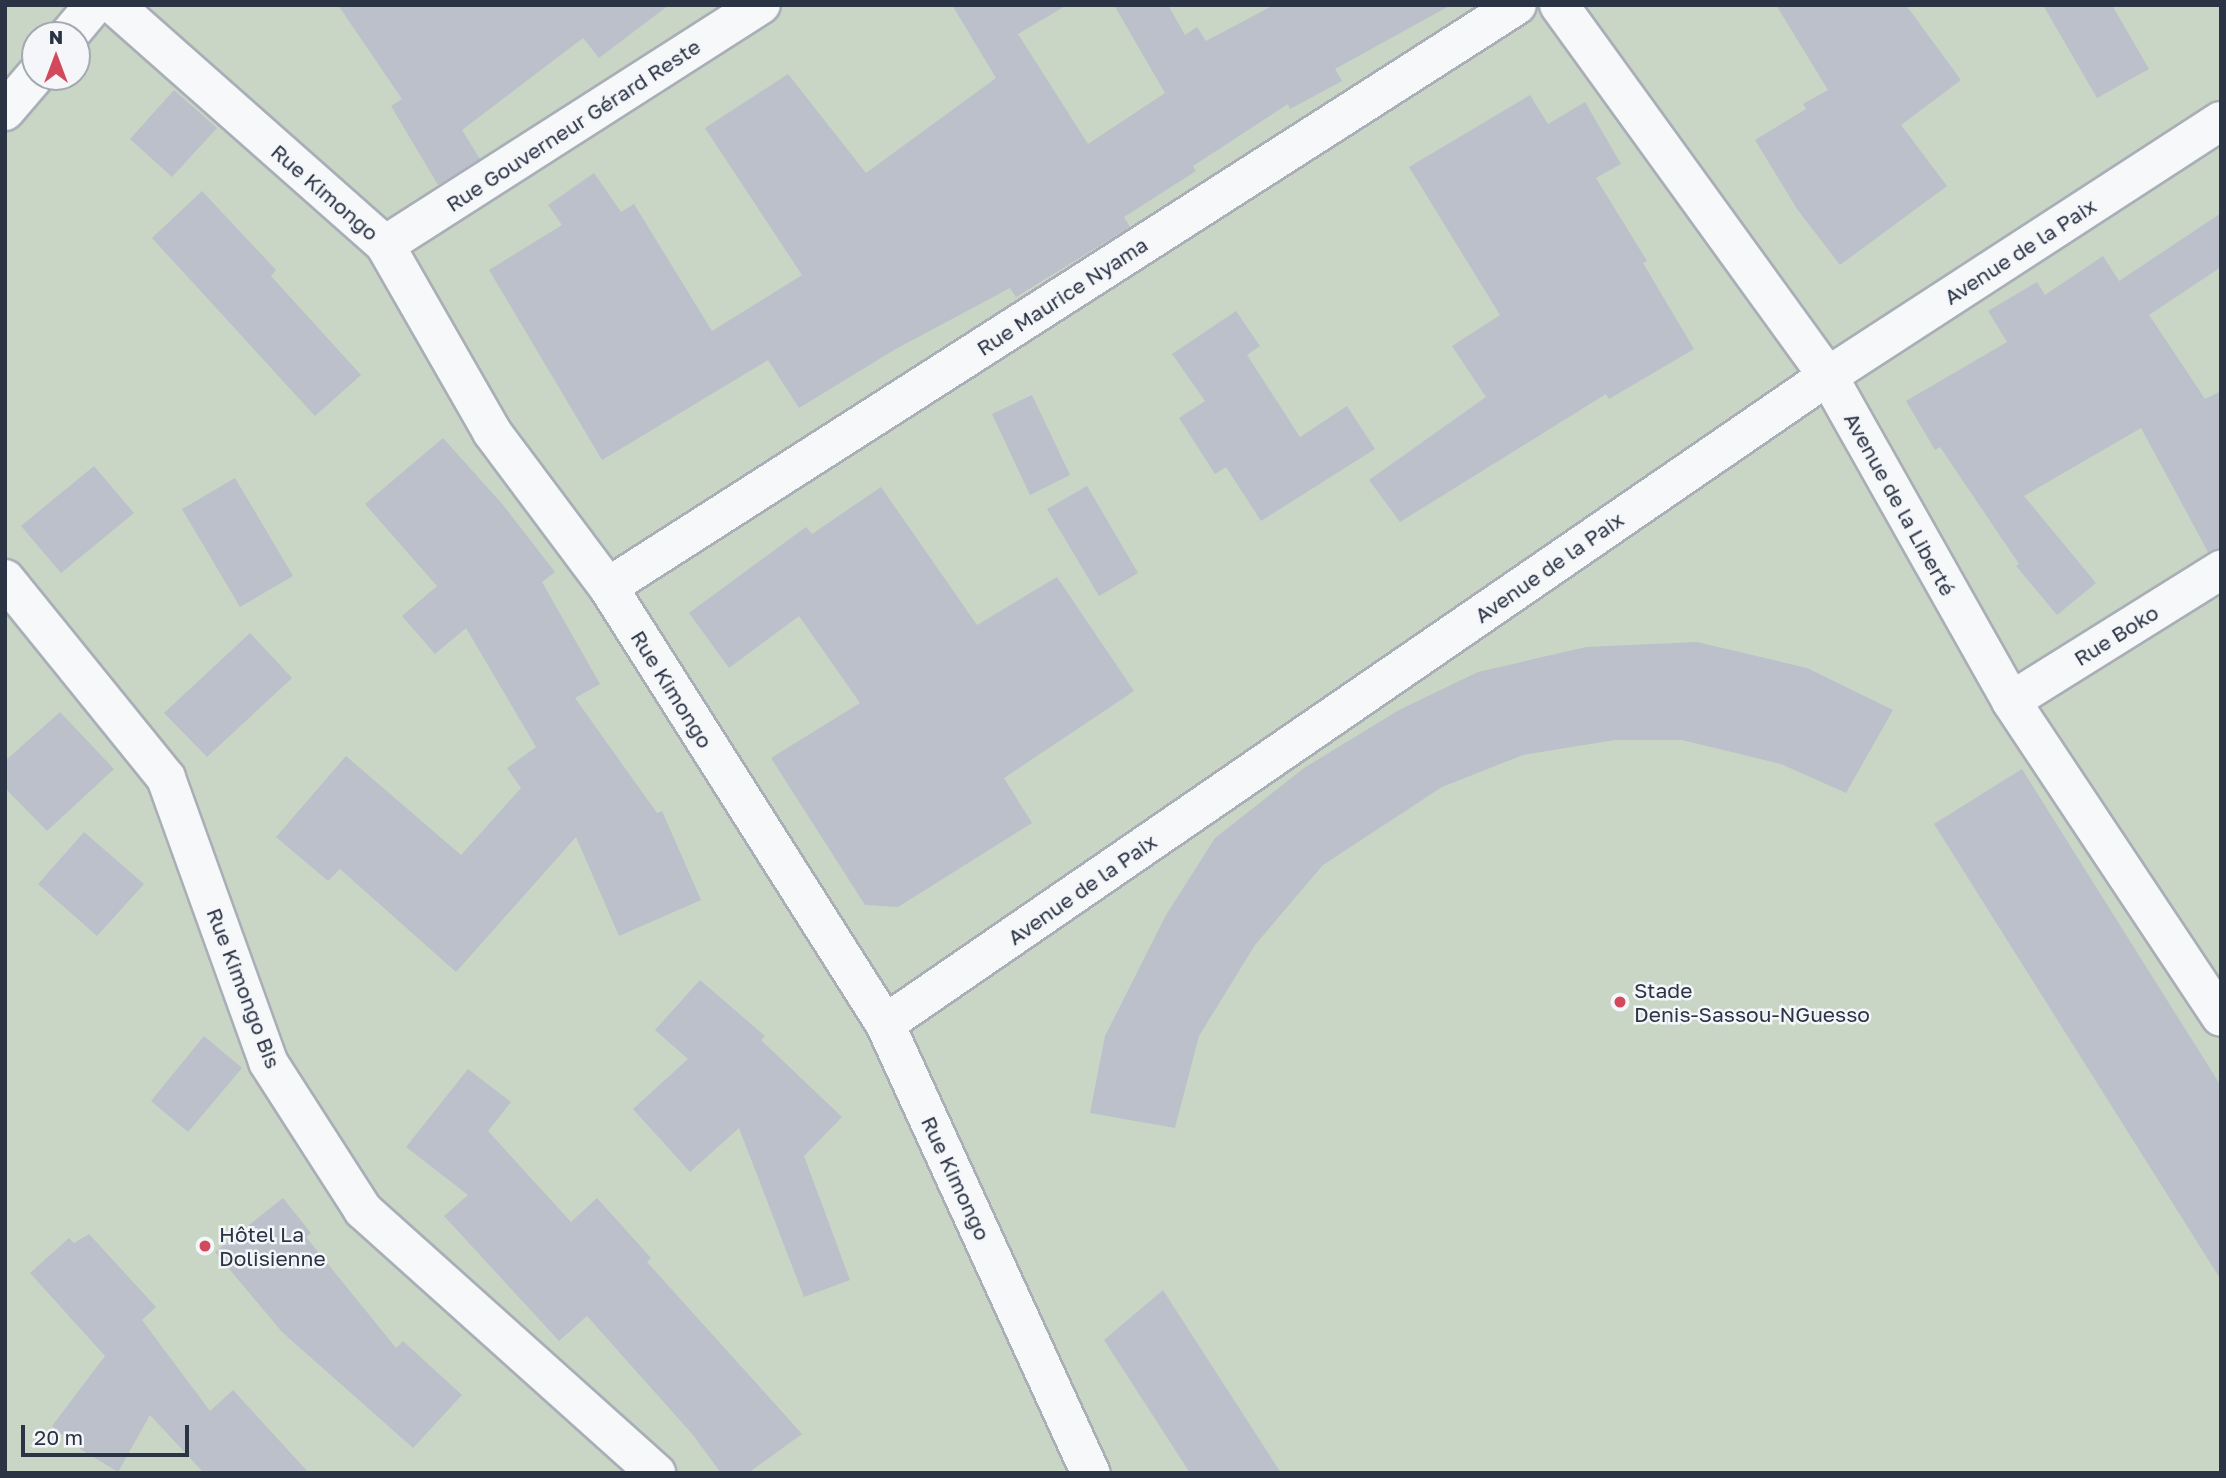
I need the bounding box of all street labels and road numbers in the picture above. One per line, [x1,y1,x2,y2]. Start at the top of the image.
street label: Rue Gouverneur Gérard Reste [441,33,705,217]
street label: Rue Kimongo [266,139,384,245]
street label: Avenue de la Paix [1939,192,2101,310]
street label: Rue Maurice Nyama [972,231,1152,361]
street label: Avenue de la Liberté [1839,408,1961,600]
street label: Avenue de la Paix [1470,506,1628,628]
street label: Rue Boko [2069,599,2163,671]
street label: Rue Kimongo [626,626,718,752]
street label: Avenue de la Paix [1003,828,1161,950]
street label: Rue Kimongo Bis [202,904,286,1072]
street label: Rue Kimongo [916,1112,996,1244]

